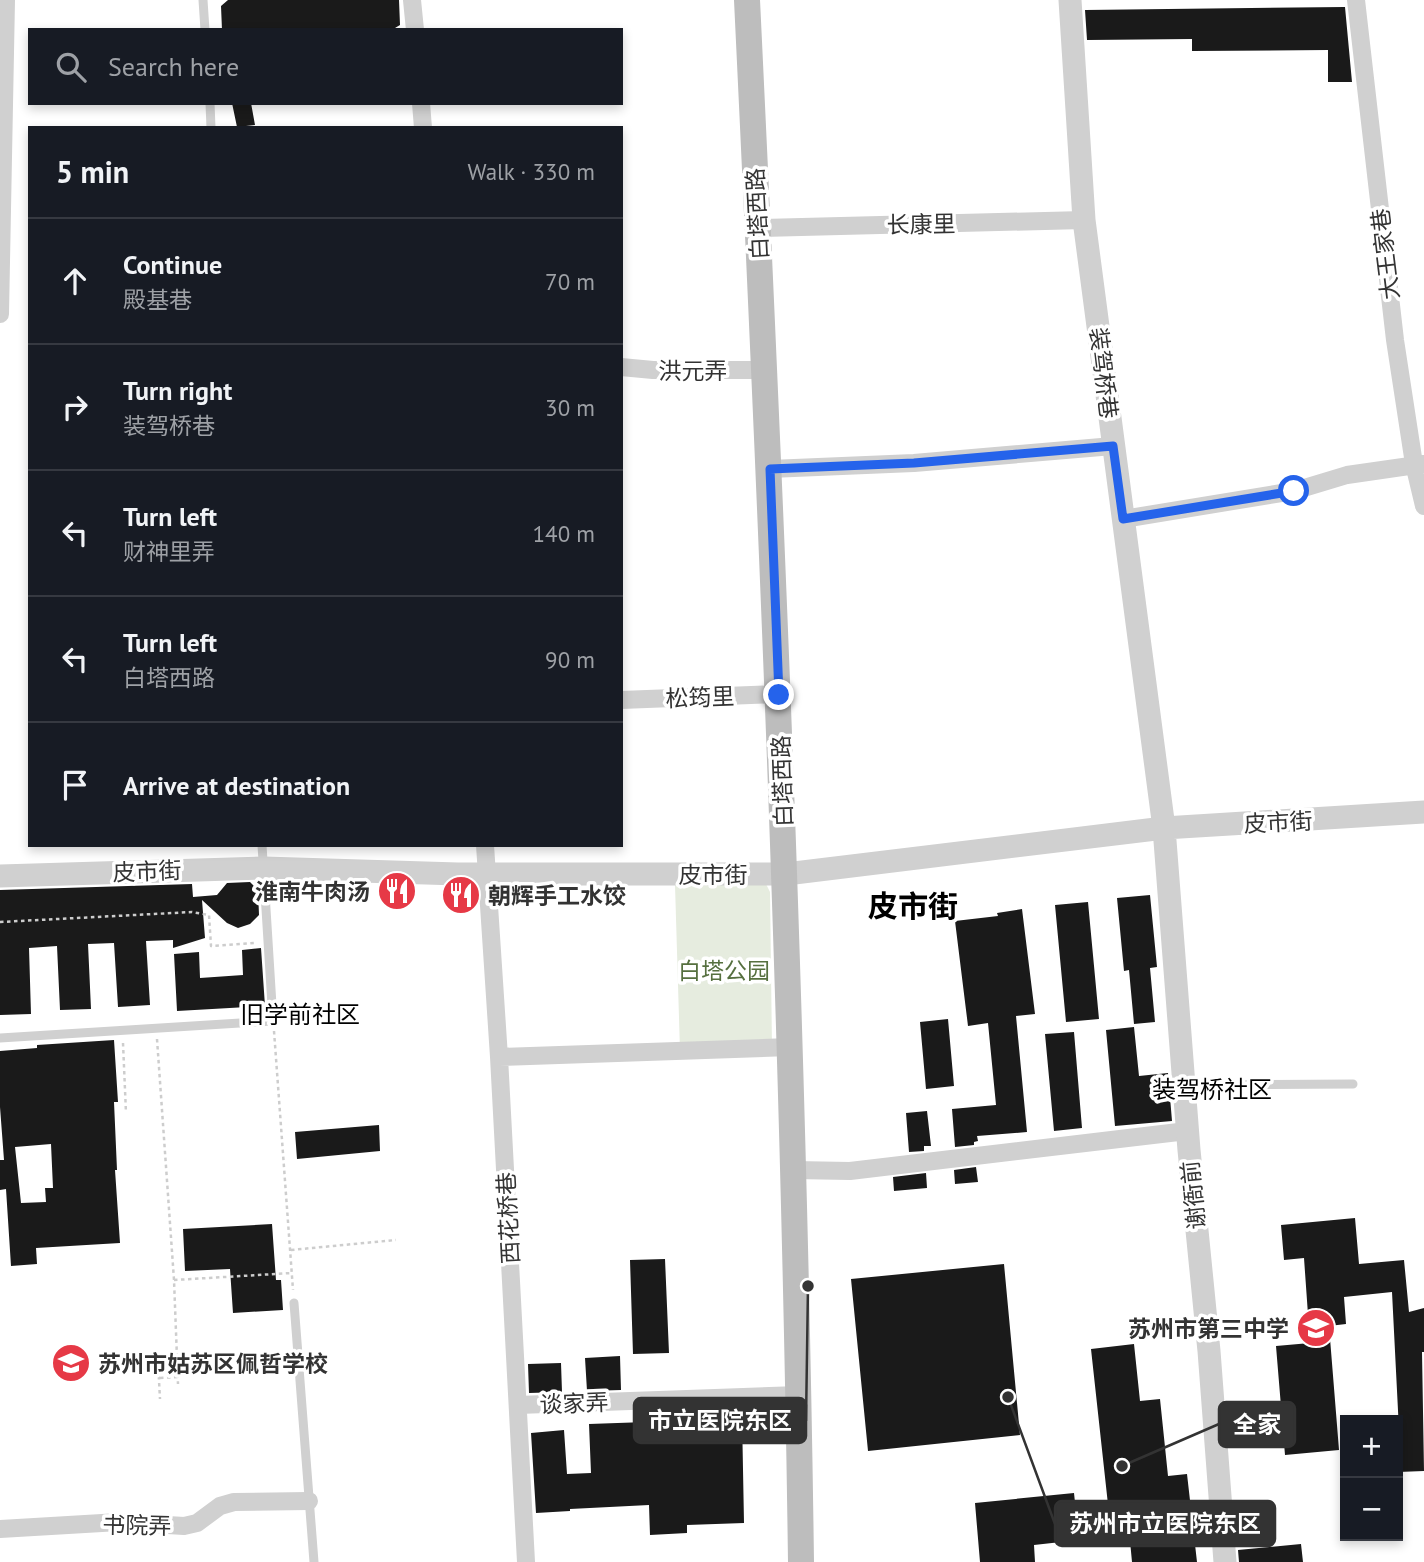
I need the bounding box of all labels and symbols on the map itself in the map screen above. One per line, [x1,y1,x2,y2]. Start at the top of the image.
street label: 白塔西路 [740,167,774,261]
street label: 大王家巷 [1365,207,1405,301]
street label: 长康里 [886,209,956,239]
street label: 装驾桥巷 [1084,326,1124,420]
street label: 洪元弄 [659,356,728,385]
route start [1278,475,1309,506]
route end [763,679,794,710]
street label: 松筠里 [665,681,735,713]
street label: 白塔西路 [766,735,798,827]
street label: 皮市街 [1243,806,1313,838]
street label: 皮市街 [112,855,182,887]
street label: 皮市街 [679,860,748,889]
restaurant icon: 淮南牛肉汤 [376,870,418,912]
restaurant icon: 朝辉手工水饺 [440,874,482,916]
place label: 淮南牛肉汤 [255,877,370,906]
place label: 朝辉手工水饺 [488,881,626,910]
district label: 皮市街 [868,886,958,925]
park label: 白塔公园 [678,956,770,985]
district label: 旧学前社区 [240,999,360,1030]
district label: 装驾桥社区 [1152,1074,1272,1105]
street label: 谢衙前 [1175,1159,1211,1231]
street label: 西花桥巷 [491,1171,525,1265]
school or university icon: 苏州市第三中学 [1295,1307,1337,1349]
place label: 苏州市第三中学 [1128,1314,1289,1343]
school or university icon: 苏州市姑苏区佩哲学校 [50,1342,92,1384]
place label: 苏州市姑苏区佩哲学校 [98,1349,328,1378]
street label: 谈家弄 [539,1387,609,1419]
callout: 市立医院东区 [634,1398,806,1443]
callout: 全家 [1219,1402,1295,1447]
text: 市立医院东区 [648,1405,792,1436]
text: 全家 [1233,1409,1281,1440]
callout: 苏州市立医院东区 [1055,1501,1275,1546]
text: 苏州市立医院东区 [1069,1508,1261,1539]
street label: 书院弄 [102,1510,172,1540]

